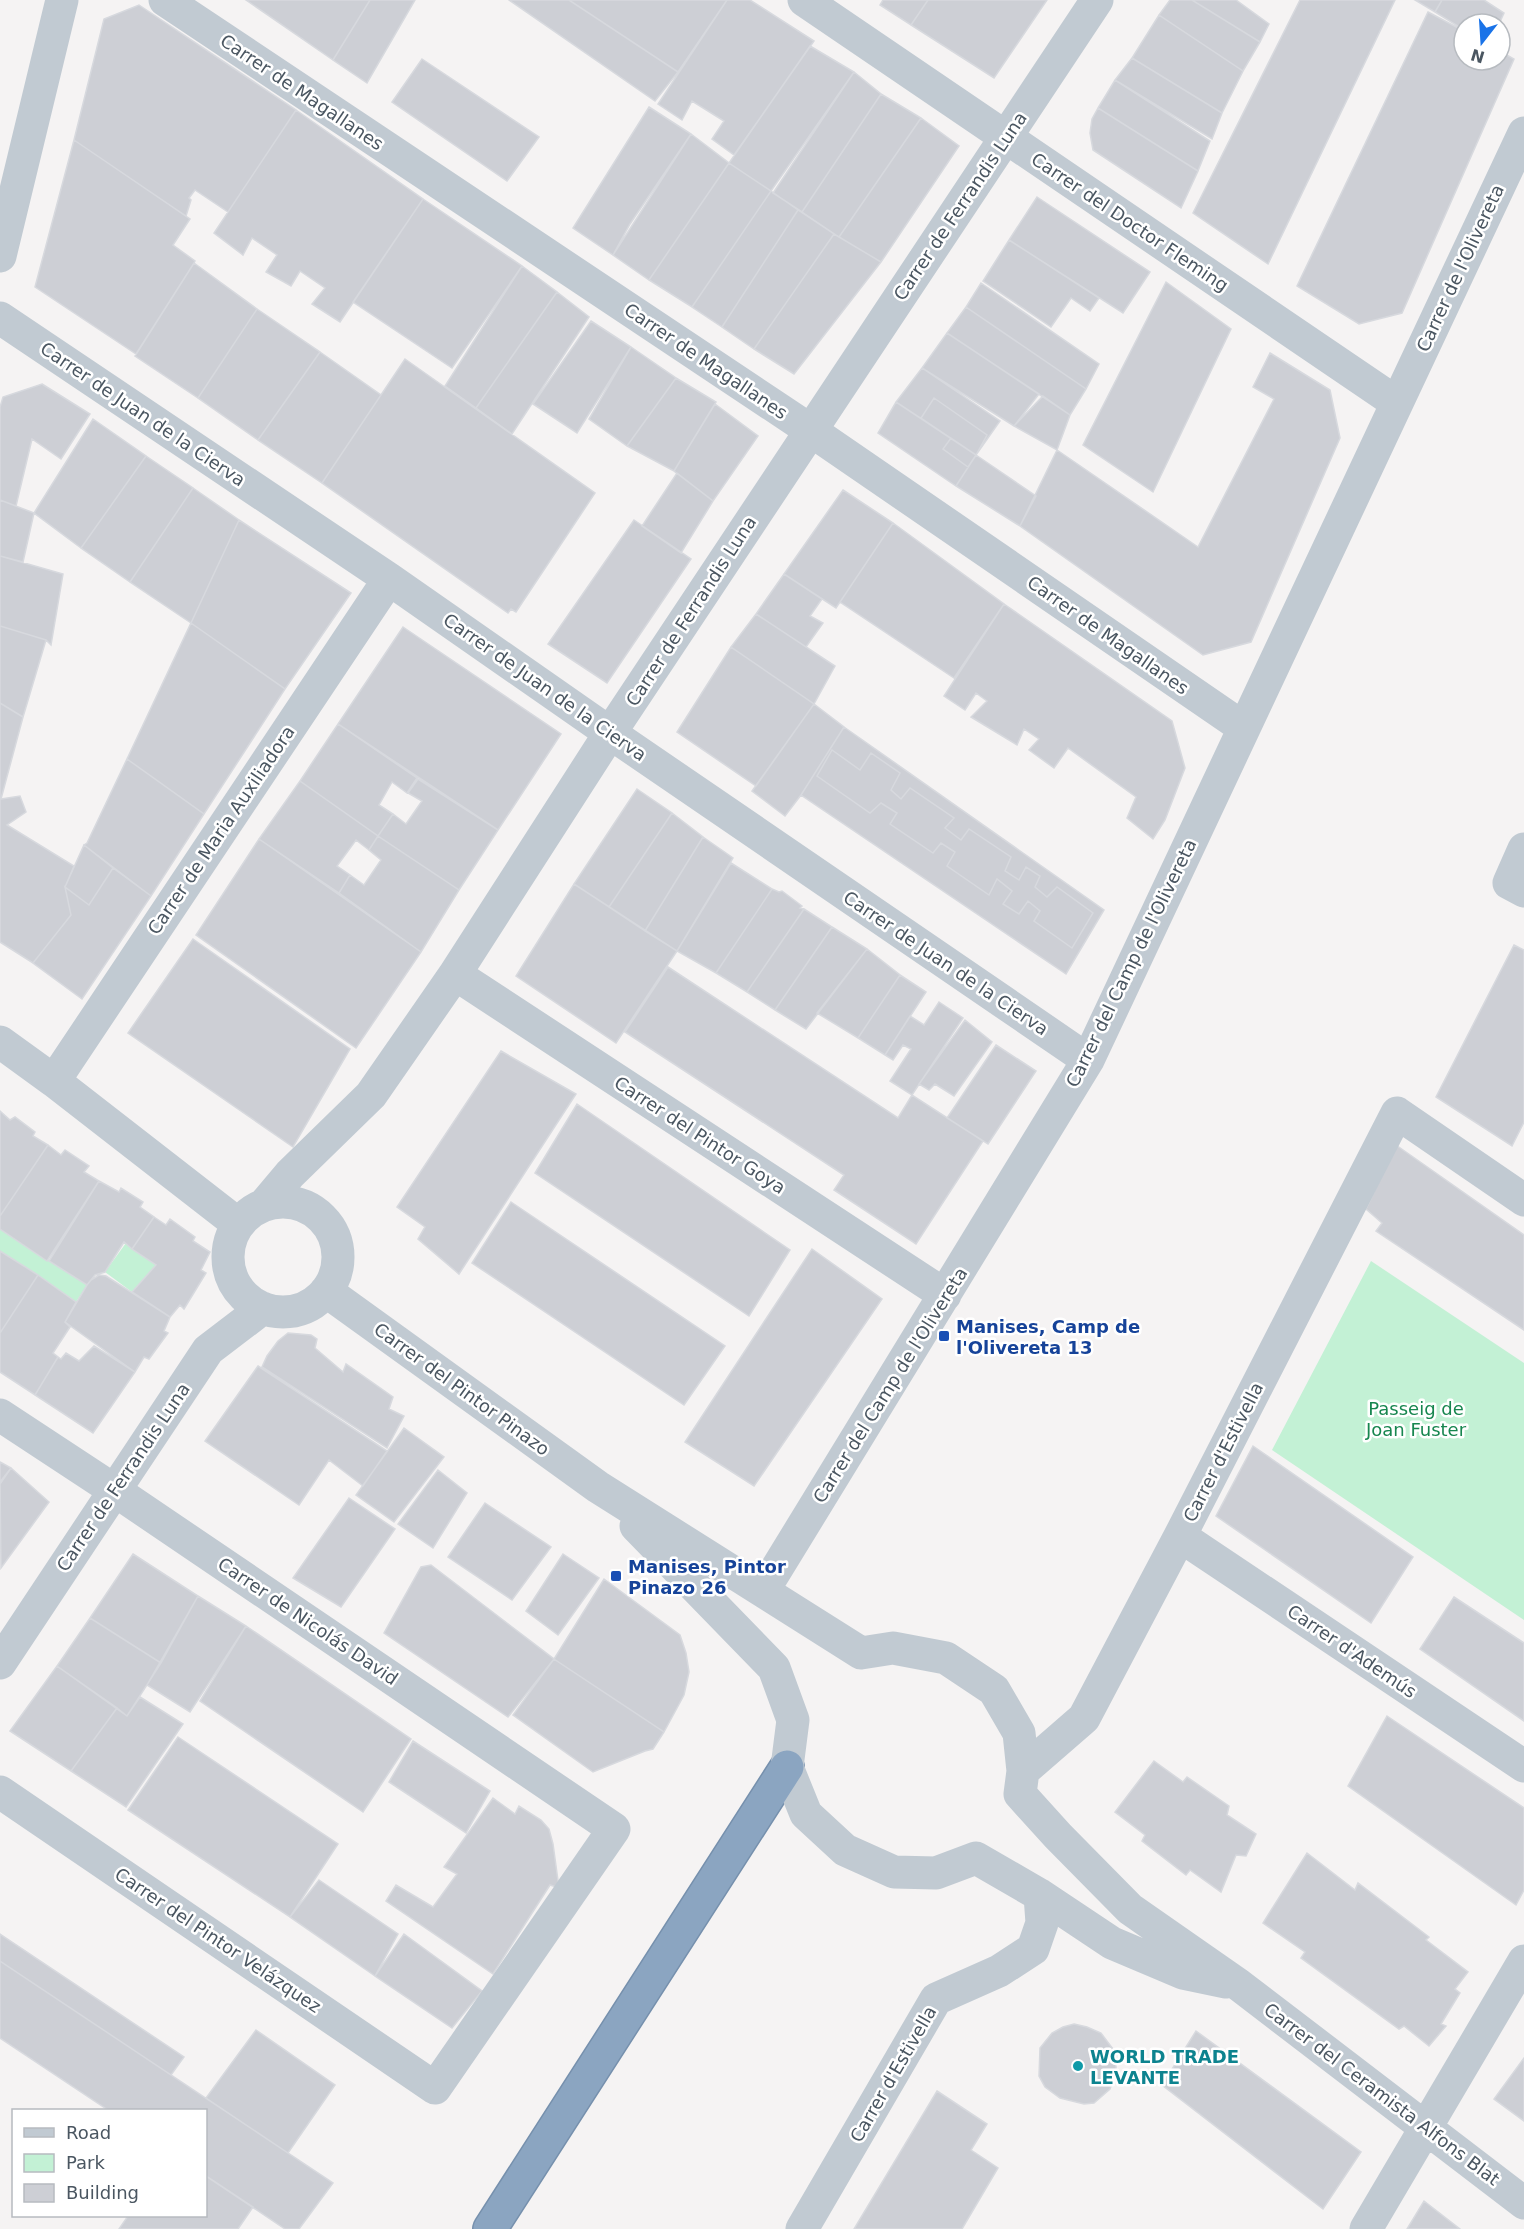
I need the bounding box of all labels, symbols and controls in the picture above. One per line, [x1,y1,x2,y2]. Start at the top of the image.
north arrow [1452,12,1512,72]
street label: Carrer de Magallanes [217,30,387,154]
text: N [1469,45,1487,67]
street label: Carrer de Ferrandis Luna [889,108,1031,304]
street label: Carrer del Doctor Fleming [1028,148,1232,296]
street label: Carrer de l'Olivereta [1412,181,1508,355]
street label: Carrer de Magallanes [621,299,791,423]
street label: Carrer de Juan de la Cierva [37,337,249,491]
street label: Carrer de Ferrandis Luna [622,512,760,710]
street label: Carrer de Magallanes [1023,571,1193,699]
street label: Carrer de Juan de la Cierva [440,609,650,765]
street label: Carrer de Maria Auxiliadora [143,722,299,938]
street label: Carrer del Camp de l'Olivereta [1062,835,1200,1091]
street label: Carrer de Juan de la Cierva [840,886,1052,1040]
street label: Carrer del Pintor Goya [610,1072,790,1198]
street label: Carrer del Camp de l'Olivereta [809,1263,971,1507]
place label: Manises, Camp de l'Olivereta 13 [956,1316,1140,1358]
street label: Carrer del Pintor Pinazo [370,1318,554,1460]
marker: Manises, Camp de l'Olivereta 13 [937,1329,951,1343]
street label: Carrer de Ferrandis Luna [52,1379,194,1575]
street label: Carrer d'Estivella [1179,1379,1267,1525]
park label: Passeig de Joan Fuster [1365,1398,1467,1440]
street label: Carrer de Nicolás David [214,1553,402,1689]
place label: Manises, Pintor Pinazo 26 [628,1556,786,1598]
marker: Manises, Pintor Pinazo 26 [609,1569,623,1583]
street label: Carrer d'Ademús [1284,1600,1420,1702]
street label: Carrer del Pintor Velázquez [111,1863,325,2017]
street label: Carrer del Ceramista Alfons Blat [1260,1998,1504,2190]
street label: Carrer d'Estivella [845,2002,941,2146]
place label: WORLD TRADE LEVANTE [1090,2046,1239,2088]
marker: WORLD TRADE LEVANTE [1071,2059,1085,2073]
legend [12,2109,207,2217]
text: Road [66,2122,111,2143]
text: Park [66,2152,105,2173]
text: Building [66,2182,139,2203]

